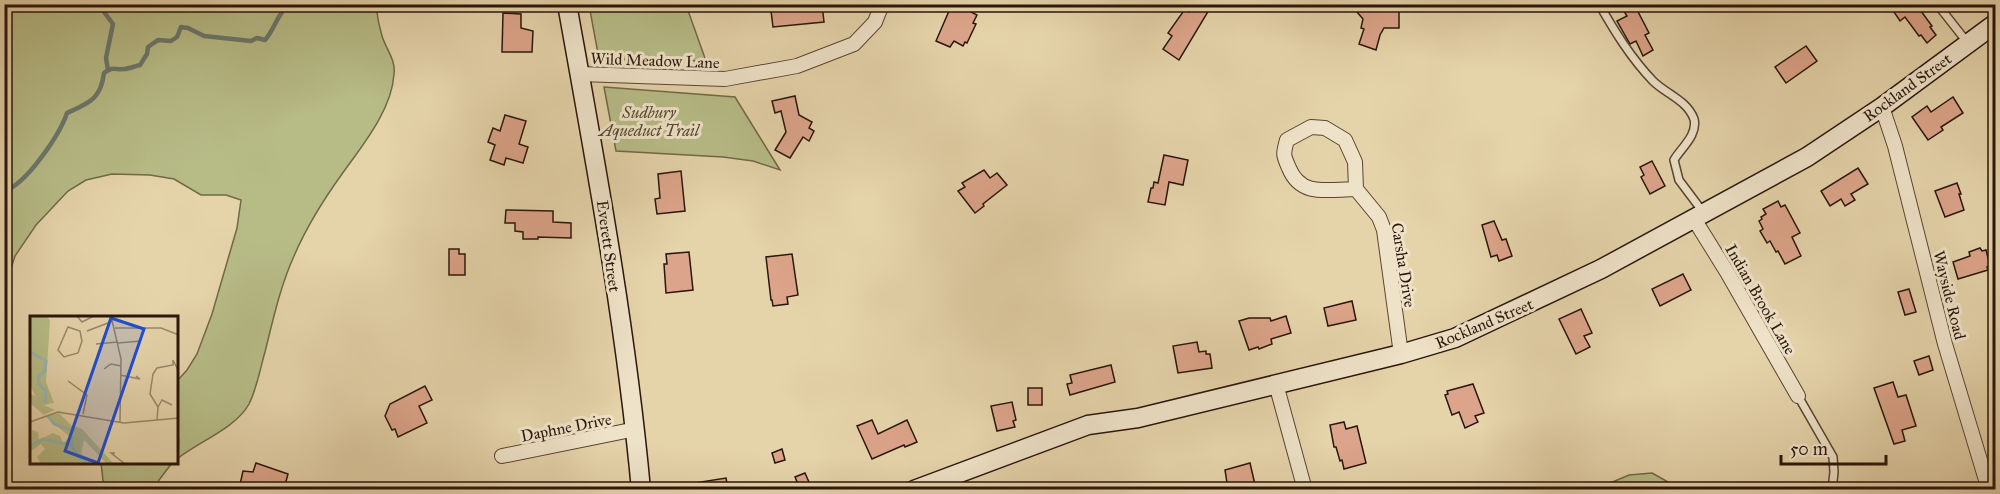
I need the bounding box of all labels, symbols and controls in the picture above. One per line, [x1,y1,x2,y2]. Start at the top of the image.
street label: Wild Meadow Lane [590,49,720,72]
street label: Rockland Street [1859,49,1955,126]
park label: Sudbury Aqueduct Trail [597,103,701,140]
street label: Everett Street [593,199,624,293]
street label: Carsha Drive [1387,221,1420,309]
street label: Indian Brook Lane [1721,241,1800,358]
street label: Wayside Road [1929,249,1970,342]
street label: Rockland Street [1432,294,1536,353]
inset map [30,316,178,464]
street label: Daphne Drive [519,409,613,446]
scale bar [1781,428,1886,466]
text: 50 m [1790,438,1828,460]

